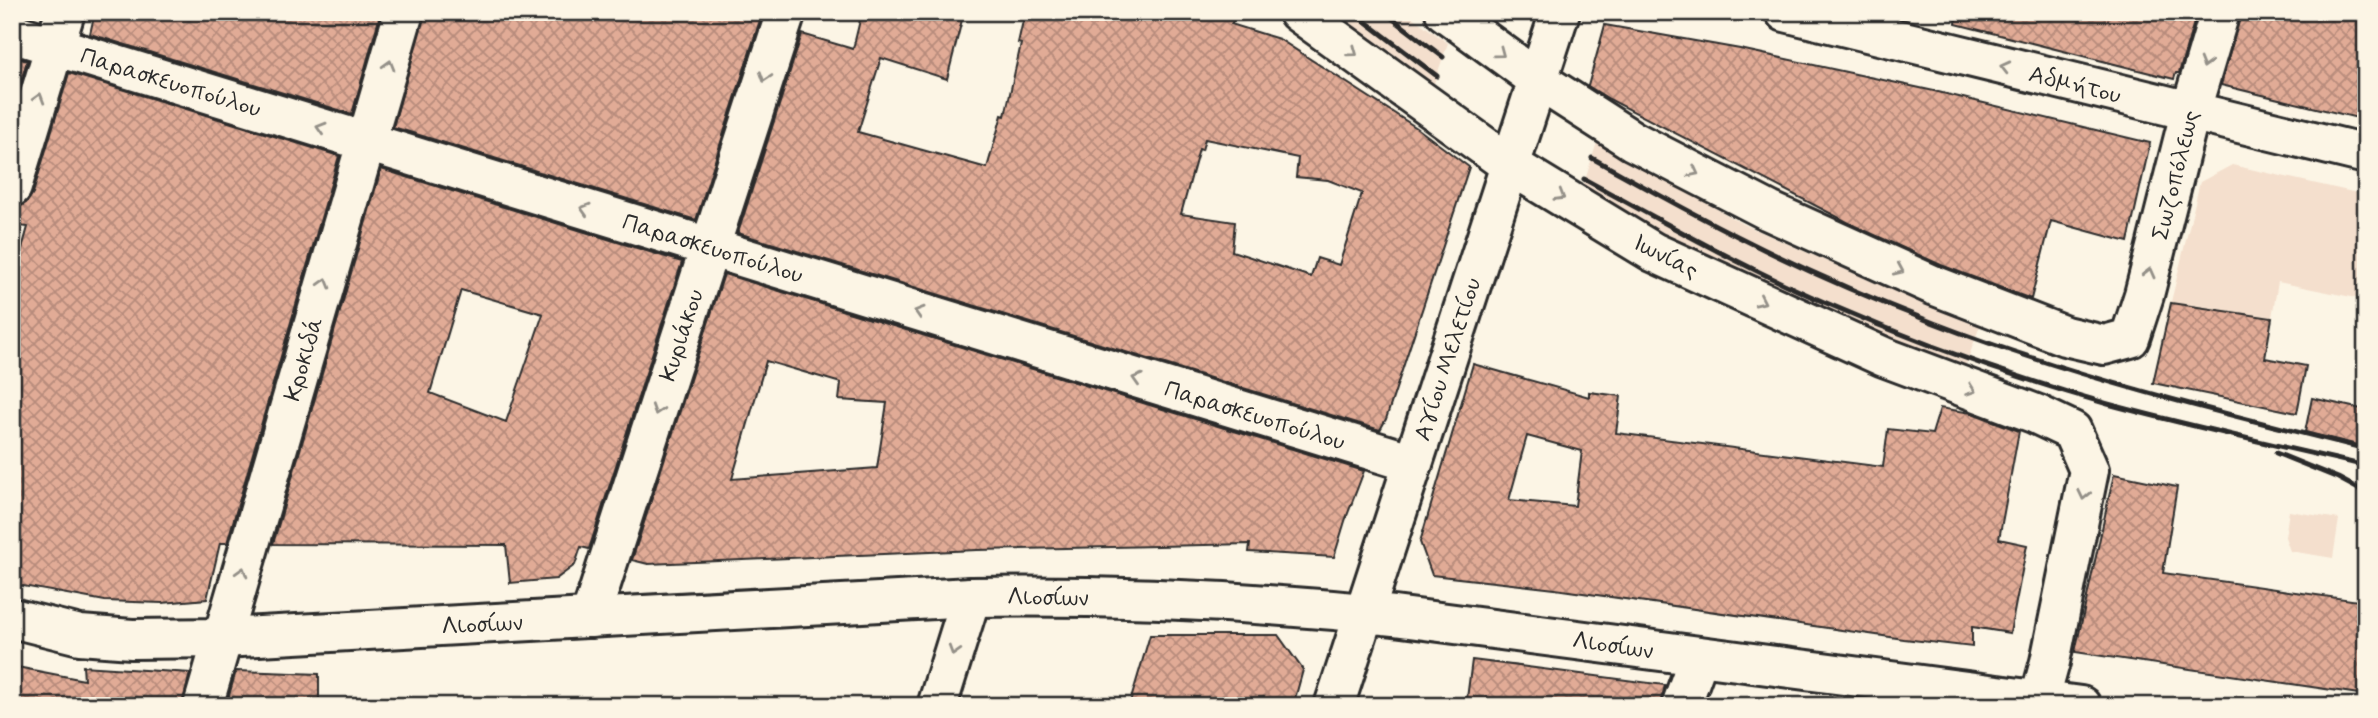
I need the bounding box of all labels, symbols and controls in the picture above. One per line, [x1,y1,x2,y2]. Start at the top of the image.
street label: Παρασκευοπούλου [76,41,265,126]
one-way arrow [1345,44,1358,57]
one-way arrow [1492,45,1505,58]
one-way arrow [2199,56,2213,68]
one-way arrow [380,59,395,71]
street label: Αδμήτου [2025,59,2124,112]
one-way arrow [1999,61,2011,75]
one-way arrow [759,71,773,83]
one-way arrow [31,92,46,104]
street label: Σωζοπόλεως [2145,107,2208,243]
one-way arrow [315,121,327,136]
one-way arrow [1686,164,1699,178]
one-way arrow [1553,187,1566,200]
one-way arrow [579,203,591,218]
street label: Παρασκευοπούλου [618,207,807,292]
street label: Ιωνίας [1627,228,1703,287]
one-way arrow [1892,262,1904,276]
one-way arrow [2141,267,2155,279]
street label: Αγίου Μελετίου [1407,274,1489,445]
one-way arrow [317,277,332,289]
street label: Κυριάκου [653,285,712,385]
one-way arrow [1754,293,1767,307]
one-way arrow [914,306,926,320]
street label: Κροκιδά [278,314,331,405]
one-way arrow [1131,372,1143,387]
street label: Παρασκευοπούλου [1160,374,1349,459]
one-way arrow [1964,381,1976,395]
one-way arrow [651,403,665,416]
one-way arrow [2078,489,2093,501]
one-way arrow [233,566,248,578]
street label: Λιοσίων [1007,582,1089,615]
street label: Λιοσίων [441,608,524,643]
street label: Λιοσίων [1570,625,1655,668]
one-way arrow [947,645,962,657]

